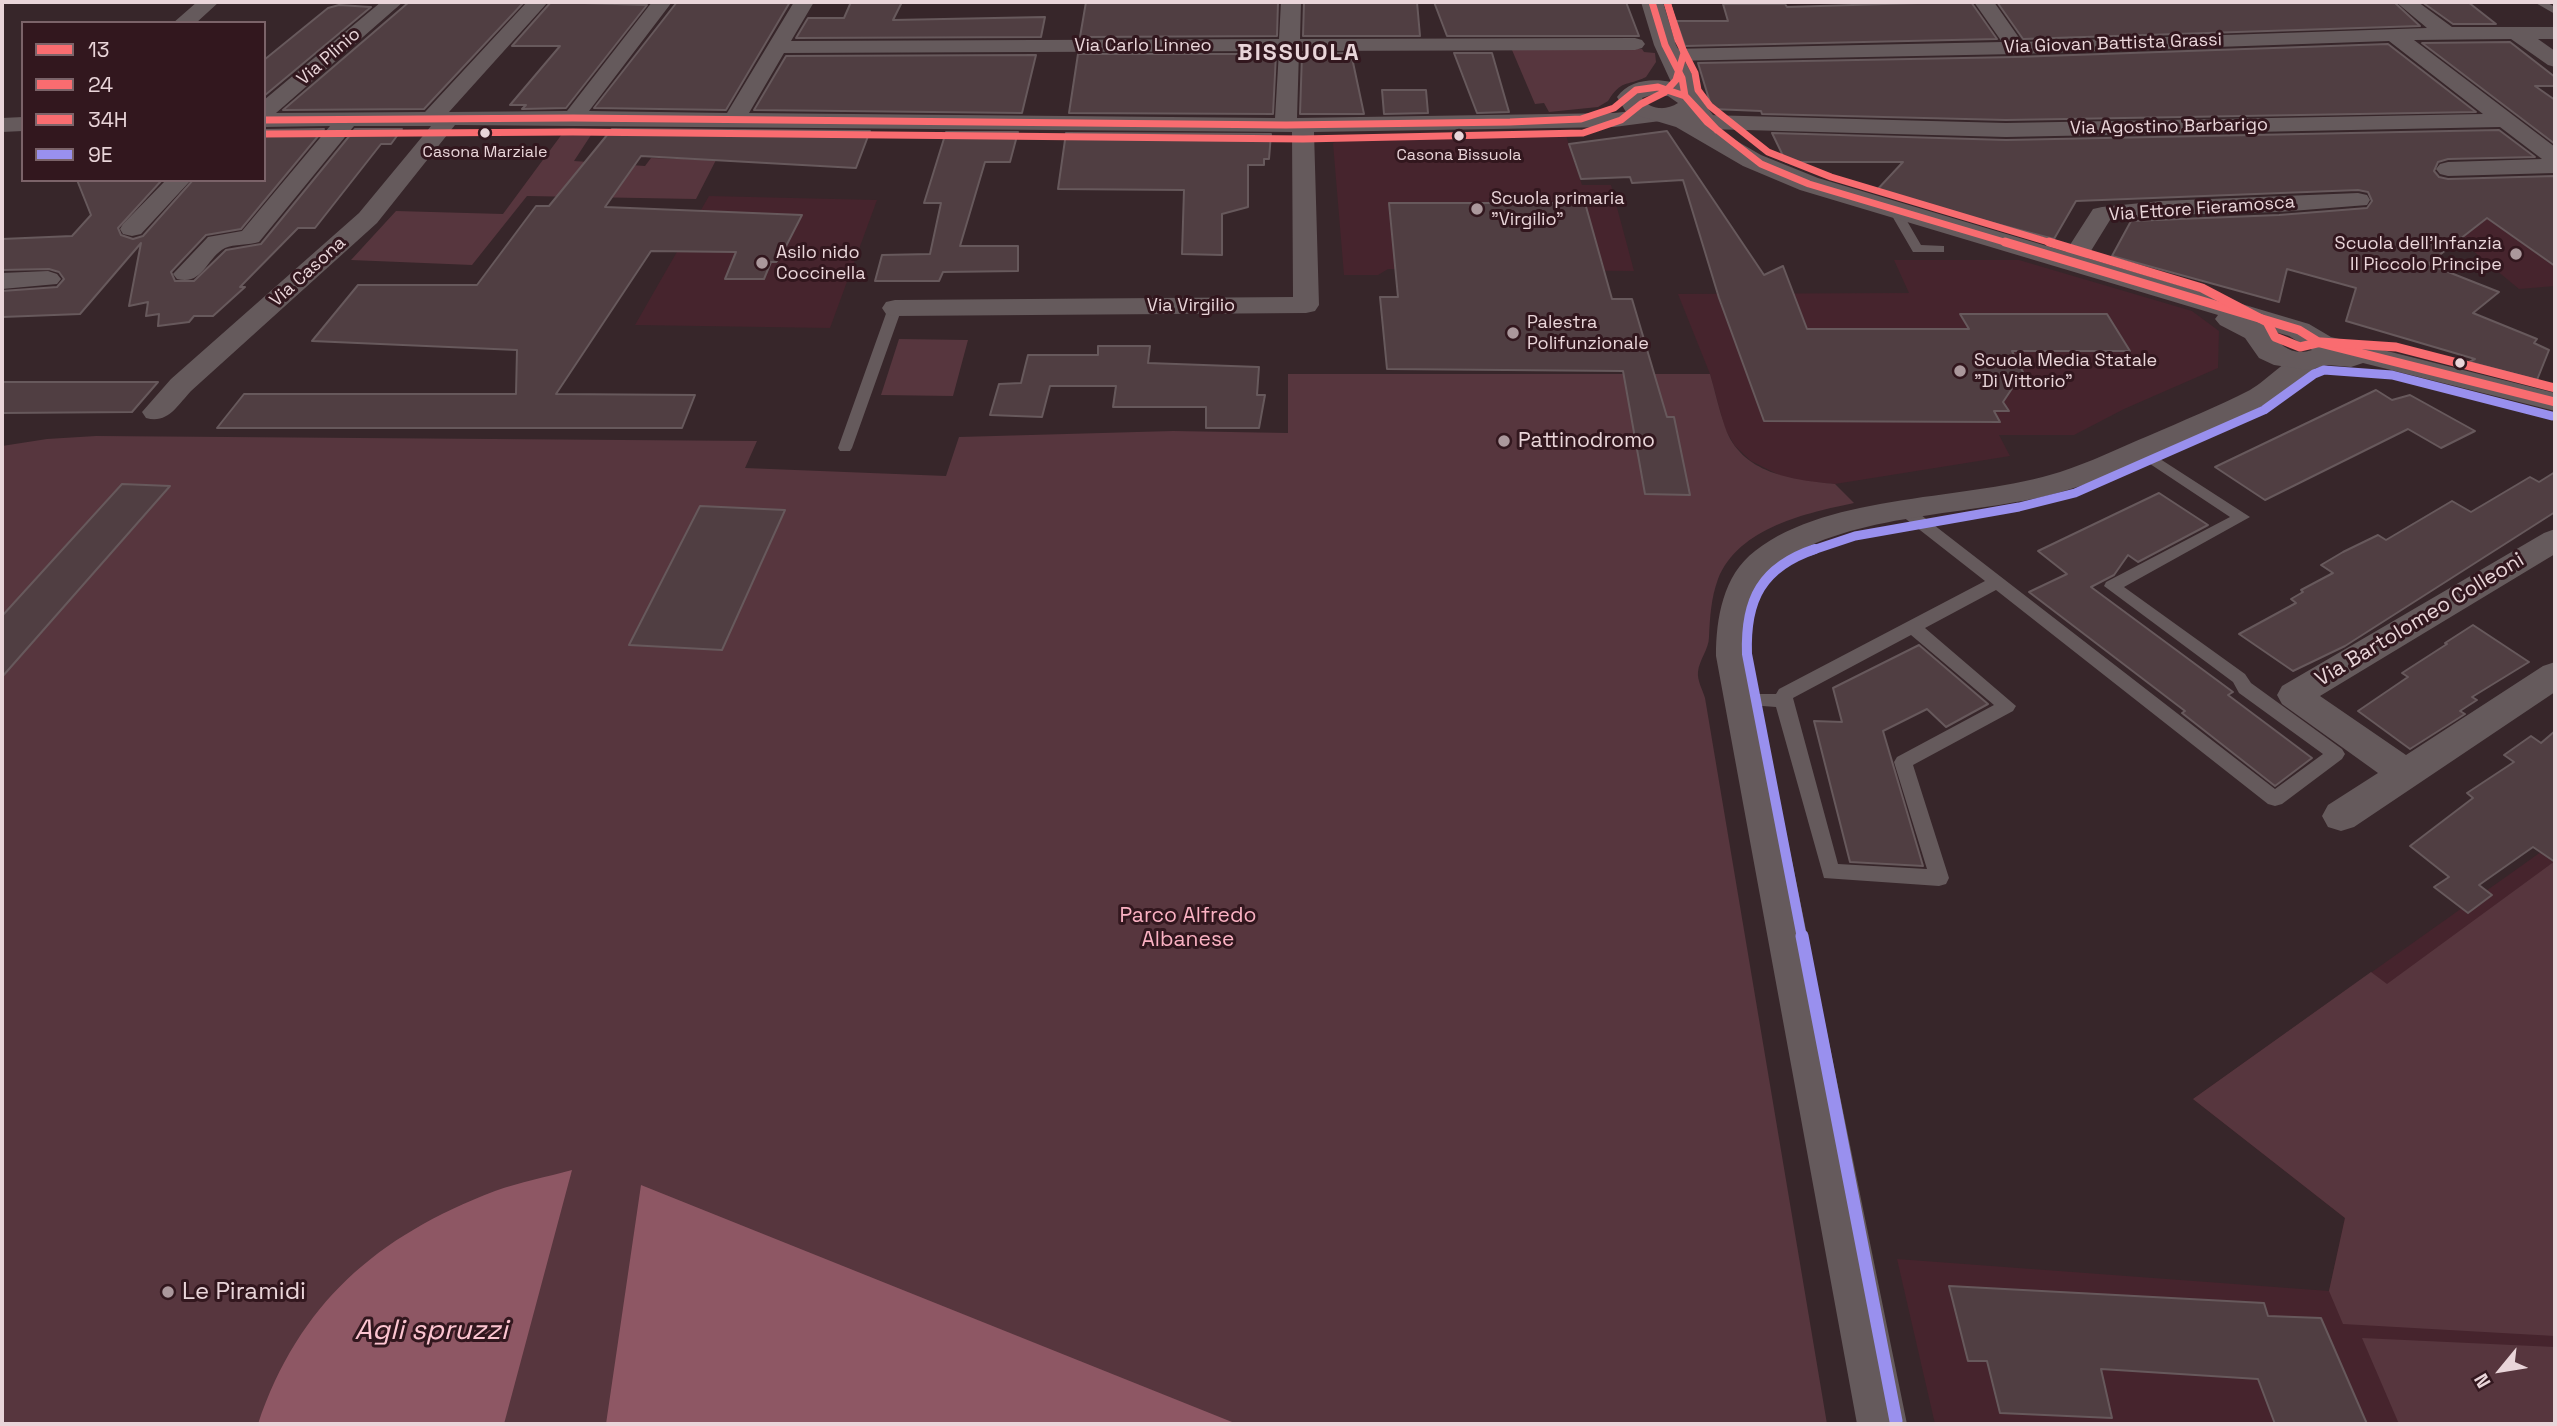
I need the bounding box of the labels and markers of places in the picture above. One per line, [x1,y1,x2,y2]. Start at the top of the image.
marker: Casona Marziale [478,126,492,140]
marker: Casona Bissuola [1452,129,1466,143]
place label: Casona Marziale [423,143,547,163]
place label: Casona Bissuola [1396,146,1522,166]
place label: Scuola primaria "Virgilio" [1491,188,1624,230]
marker: Scuola primaria "Virgilio" [1469,201,1485,217]
place label: Scuola dell'Infanzia Il Piccolo Principe [2335,233,2502,276]
place label: Asilo nido Coccinella [776,242,865,284]
marker: Scuola dell'Infanzia Il Piccolo Principe [2508,246,2524,262]
marker: Asilo nido Coccinella [754,255,770,271]
place label: Palestra Polifunzionale [1527,312,1649,354]
marker: Palestra Polifunzionale [1505,325,1521,341]
place label: Scuola Media Statale "Di Vittorio" [1974,350,2157,392]
unlabelled marker [2453,356,2467,370]
marker: Scuola Media Statale "Di Vittorio" [1952,363,1968,379]
place label: Pattinodromo [1518,428,1655,454]
marker: Pattinodromo [1496,433,1512,449]
place label: Le Piramidi [182,1278,306,1306]
marker: Le Piramidi [160,1284,176,1300]

